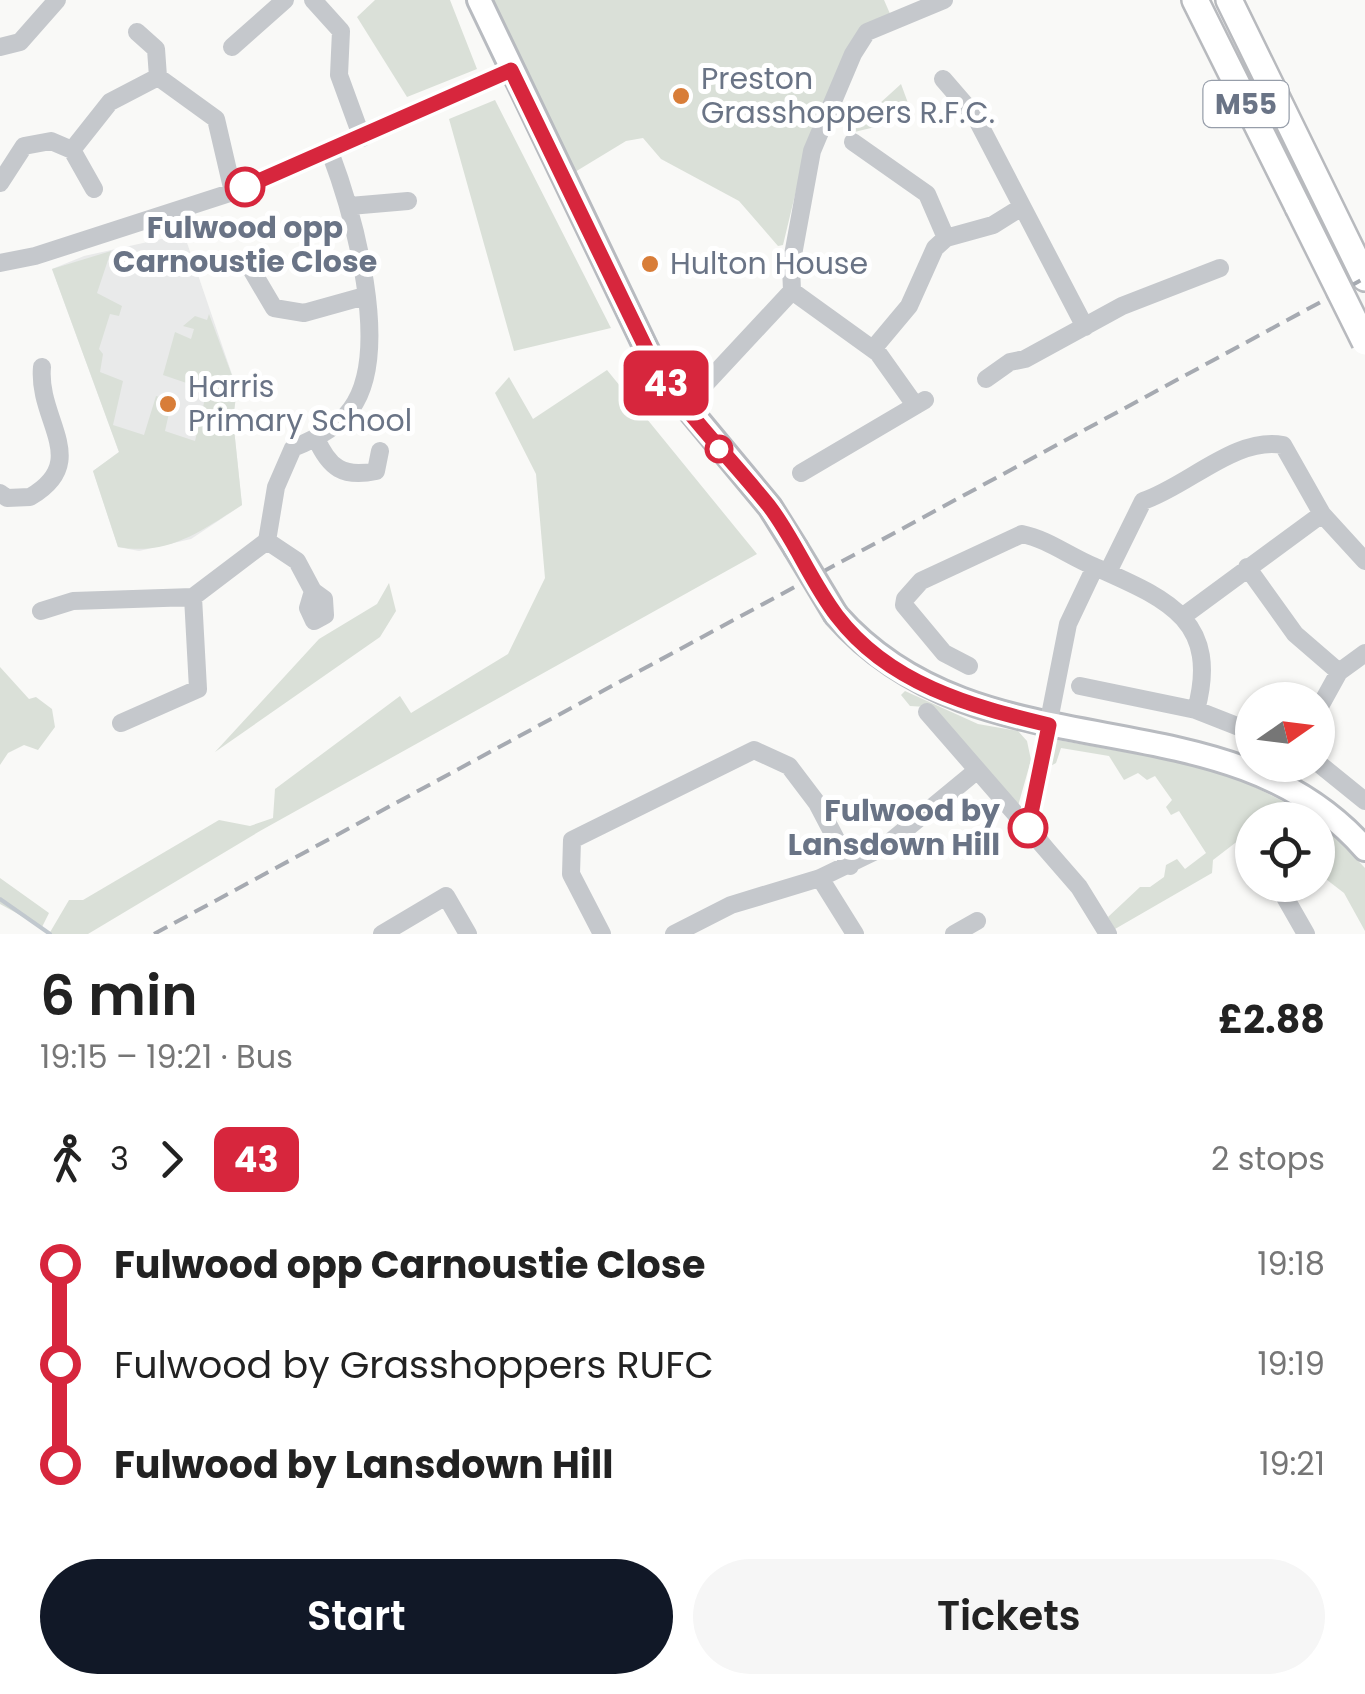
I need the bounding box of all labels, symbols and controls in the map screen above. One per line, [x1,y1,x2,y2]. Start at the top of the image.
place label: Preston Grasshoppers R.F.C. [701,57,995,134]
road number: M55 [1204,81,1288,127]
marker: Preston Grasshoppers R.F.C. [670,85,692,107]
marker: Fulwood opp Carnoustie Close [226,168,264,206]
place label: Fulwood opp Carnoustie Close [113,206,377,283]
place label: Hulton House [670,242,868,285]
marker: Hulton House [639,253,661,275]
line badge: 43 [621,350,711,416]
text: 43 [644,359,688,408]
place label: Harris Primary School [188,365,412,442]
marker: Harris Primary School [157,393,179,415]
unlabelled marker [706,436,732,462]
north arrow [1235,682,1335,782]
map controls [1235,682,1335,902]
place label: Fulwood by Lansdown Hill [788,789,1000,866]
button: locate [1235,802,1335,902]
marker: Fulwood by Lansdown Hill [1009,809,1047,847]
text: 6 min [40,957,198,1034]
text: £2.88 [1218,993,1325,1046]
text: 19:15 – 19:21 · Bus [40,1034,293,1079]
icon: walk [40,1132,95,1187]
icon: forward [144,1132,199,1187]
text: 43 [234,1135,279,1184]
text: 3 [110,1136,129,1181]
text: 2 stops [1211,1136,1325,1181]
text: Fulwood opp Carnoustie Close [114,1238,705,1291]
text: 19:18 [1257,1241,1325,1286]
text: Fulwood by Grasshoppers RUFC [114,1338,714,1391]
text: 19:19 [1257,1341,1325,1386]
text: Fulwood by Lansdown Hill [114,1438,613,1491]
text: 19:21 [1259,1441,1325,1486]
button: Start [40,1559,673,1674]
button: Tickets [693,1559,1325,1674]

